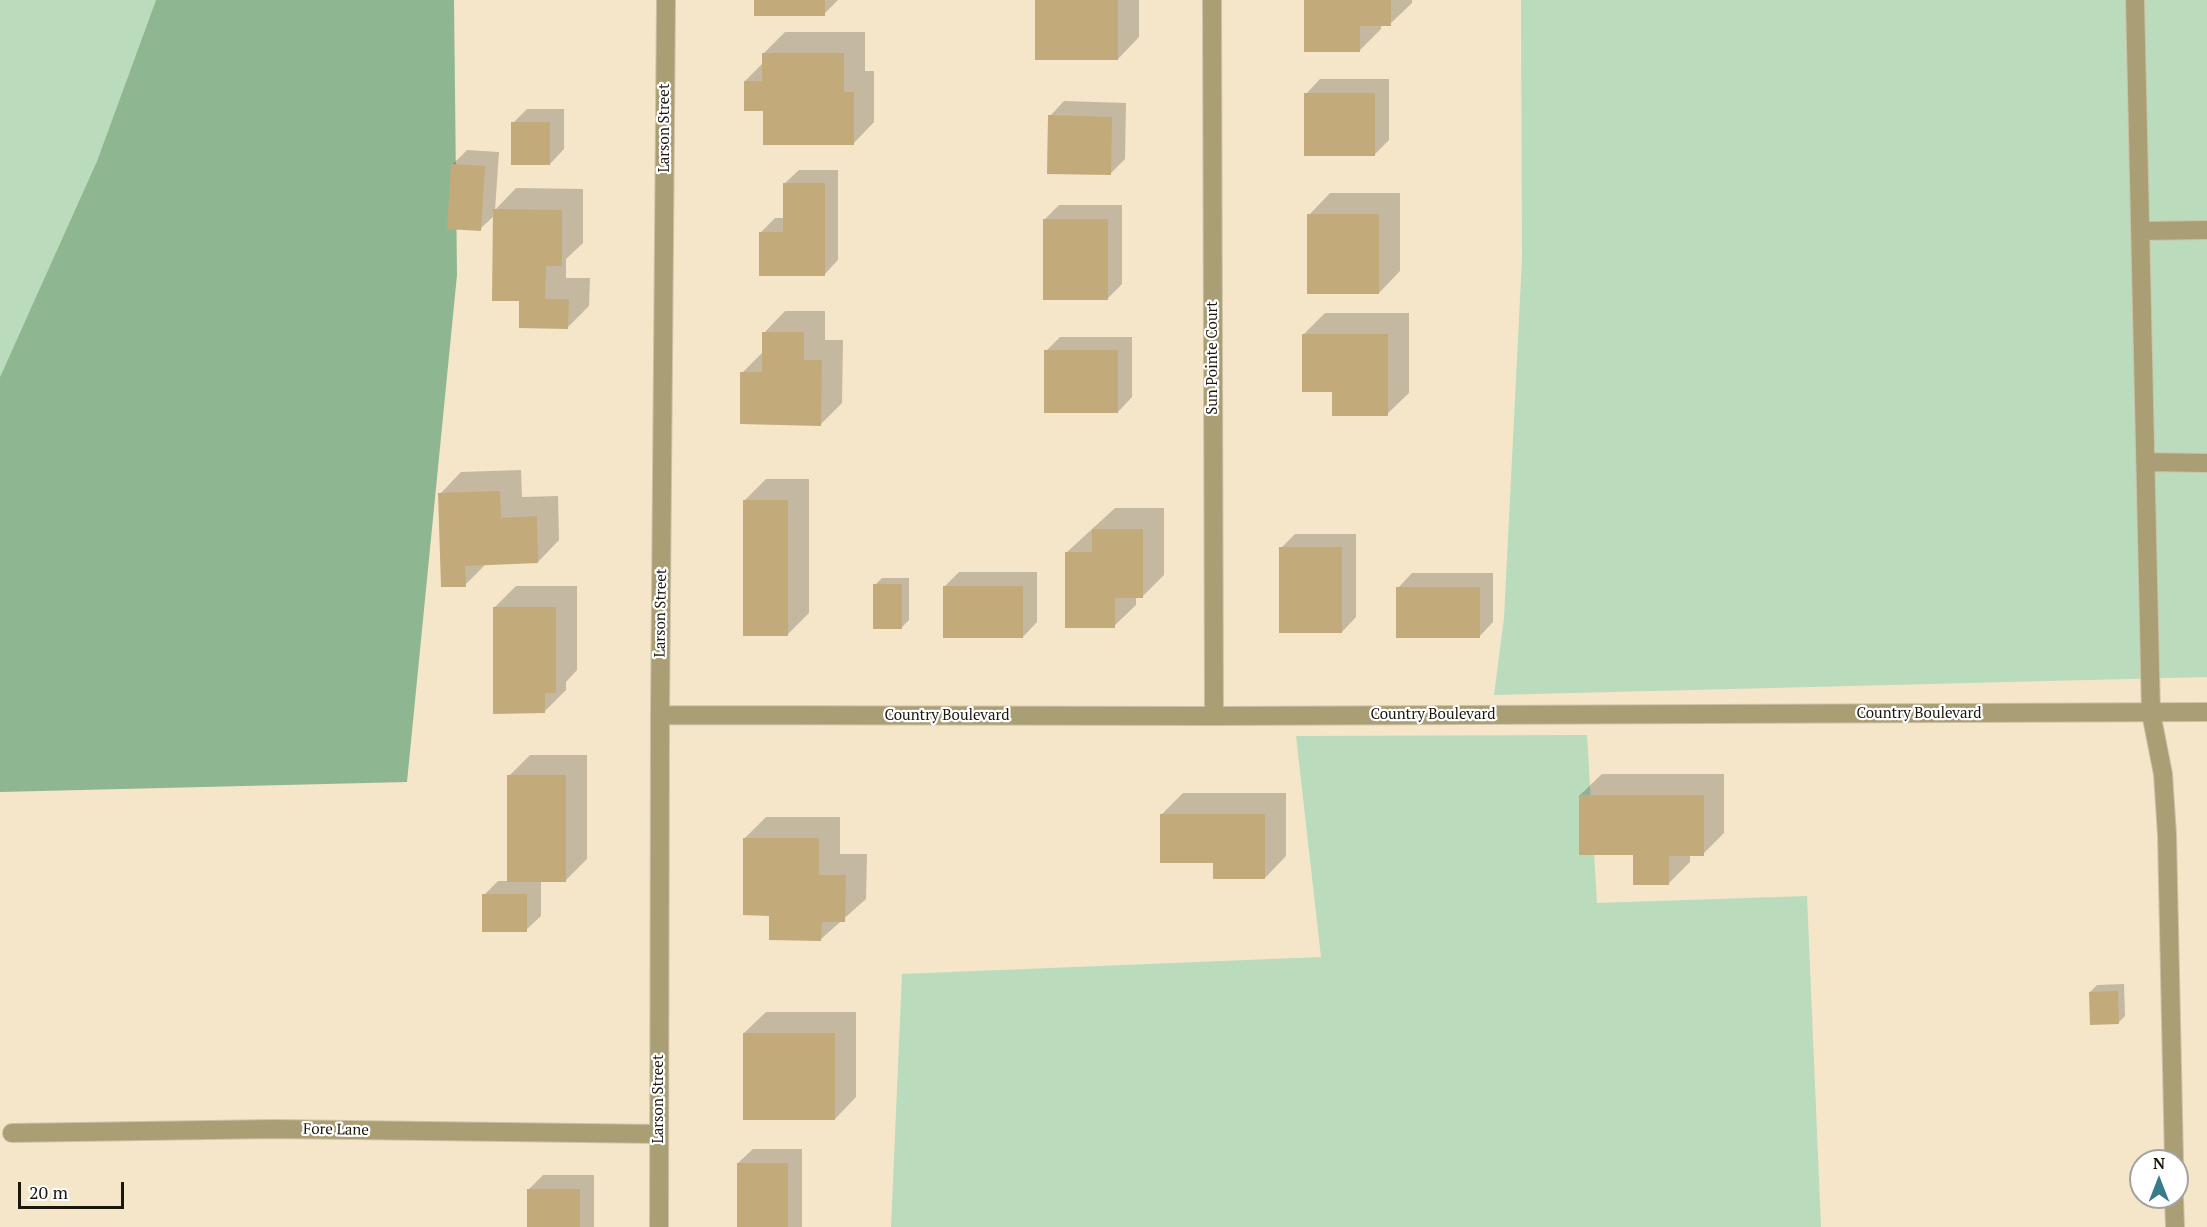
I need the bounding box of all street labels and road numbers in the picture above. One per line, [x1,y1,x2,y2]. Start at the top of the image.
street label: Larson Street [656,84,674,172]
street label: Sun Pointe Court [1204,301,1222,415]
street label: Larson Street [651,568,671,658]
street label: Country Boulevard [1856,705,1982,723]
street label: Country Boulevard [1370,706,1496,724]
street label: Country Boulevard [884,707,1010,725]
street label: Larson Street [650,1055,668,1143]
street label: Fore Lane [303,1120,369,1140]

